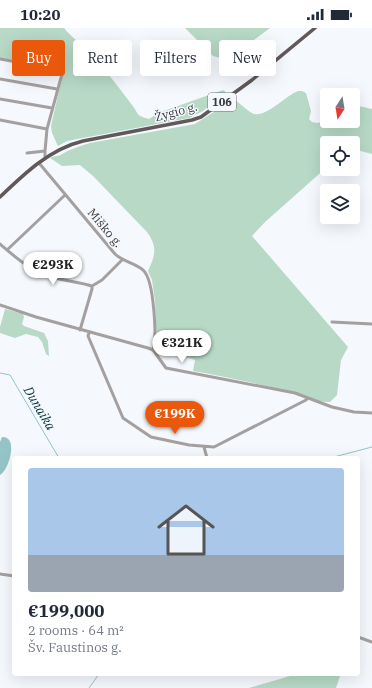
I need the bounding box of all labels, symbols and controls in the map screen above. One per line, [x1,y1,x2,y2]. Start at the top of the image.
text: 10:20 [20,5,61,24]
chip: Buy [12,40,65,76]
chip: Rent [73,40,132,76]
chip: Filters [140,40,211,76]
chip: New [219,40,276,76]
north arrow [320,88,360,128]
map controls [320,88,360,224]
road number: 106 [208,93,236,111]
street label: Žygio g. [153,99,199,124]
button: locate [320,136,360,176]
button: layers [320,184,360,224]
street label: Miško g. [85,205,126,250]
pin: €293K [25,252,81,286]
text: €293K [32,256,74,273]
pin: €321K [154,330,210,364]
text: €321K [161,334,203,351]
water label: Dunaika [19,382,59,433]
pin: €199K [147,401,203,435]
text: €199K [154,405,196,422]
icon: home [150,494,222,566]
text: €199,000 [28,600,105,622]
text: 2 rooms · 64 m² [28,622,124,639]
text: Šv. Faustinos g. [28,639,122,656]

